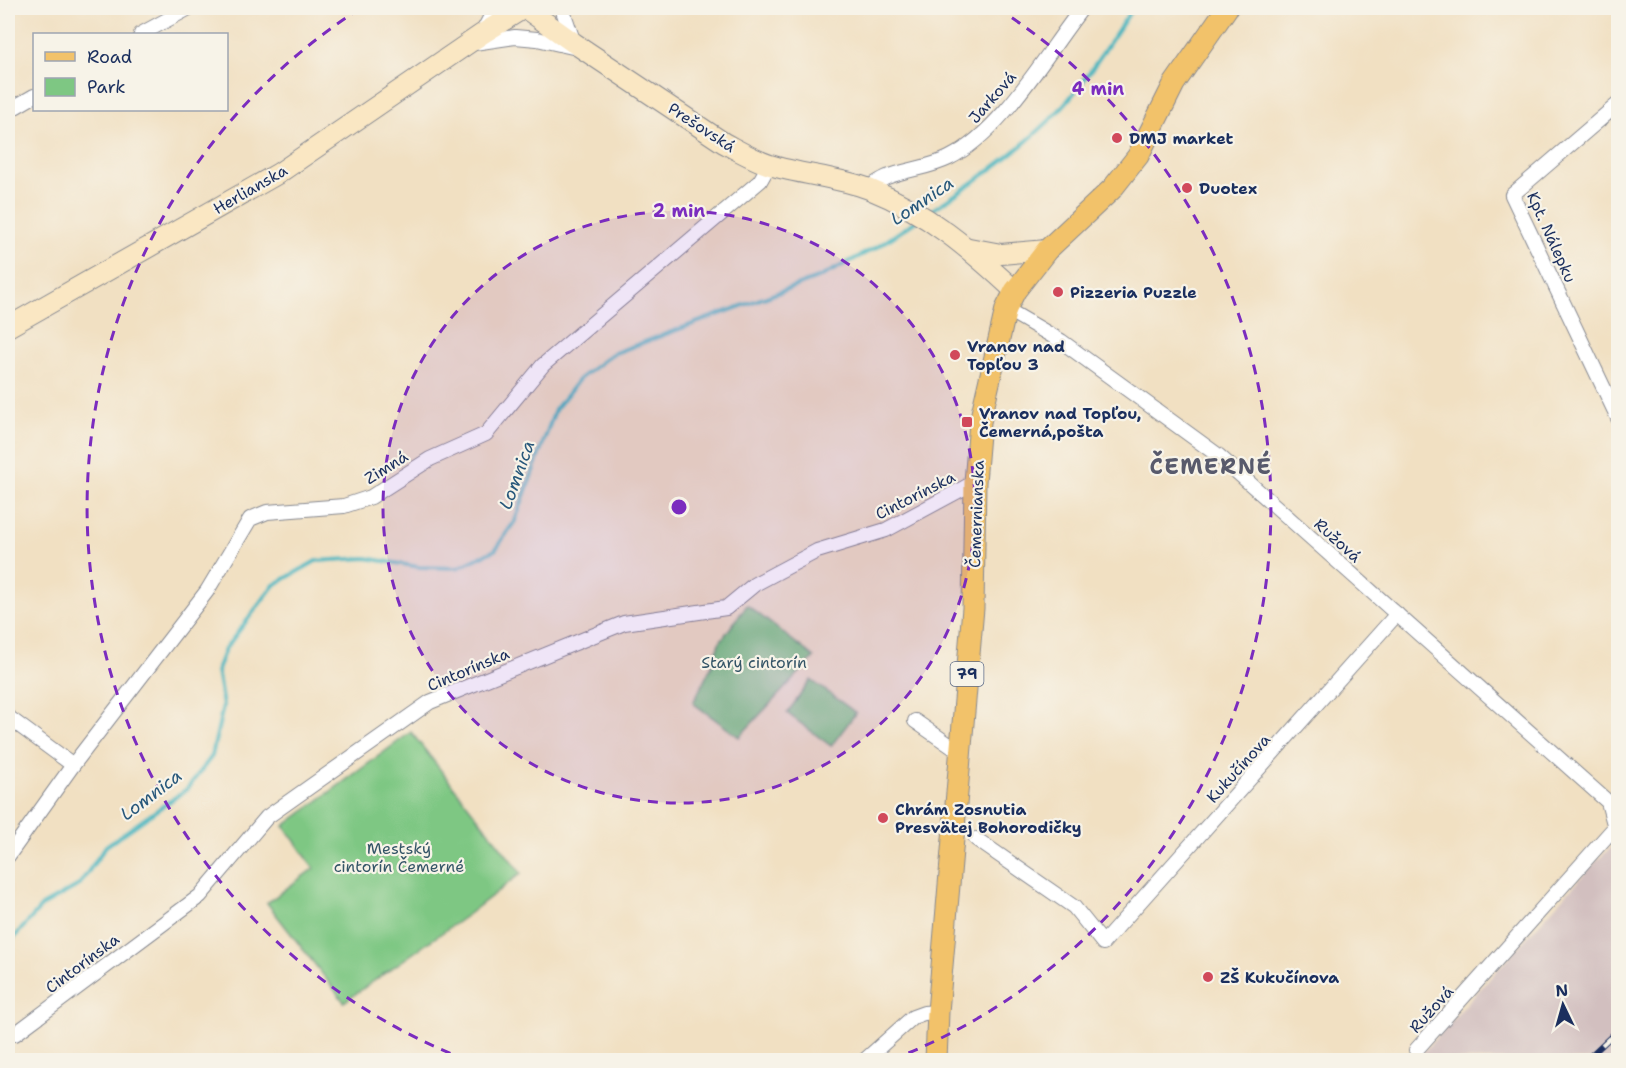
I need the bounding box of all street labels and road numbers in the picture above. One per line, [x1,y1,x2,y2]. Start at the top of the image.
street label: Jarková [964,67,1021,128]
street label: Prešovská [664,98,740,157]
street label: Herlianska [209,160,291,219]
street label: Kpt. Nálepku [1522,188,1581,286]
street label: Zimná [361,446,412,489]
street label: Čemernianska [964,460,989,568]
street label: Cintorínska [872,466,959,525]
street label: Ružová [1310,514,1366,567]
street label: Cintorínska [424,643,512,696]
road number: 79 [950,662,984,686]
street label: Kukučínova [1202,729,1275,807]
street label: Cintorínska [41,929,123,998]
street label: Ružová [1405,981,1458,1037]

